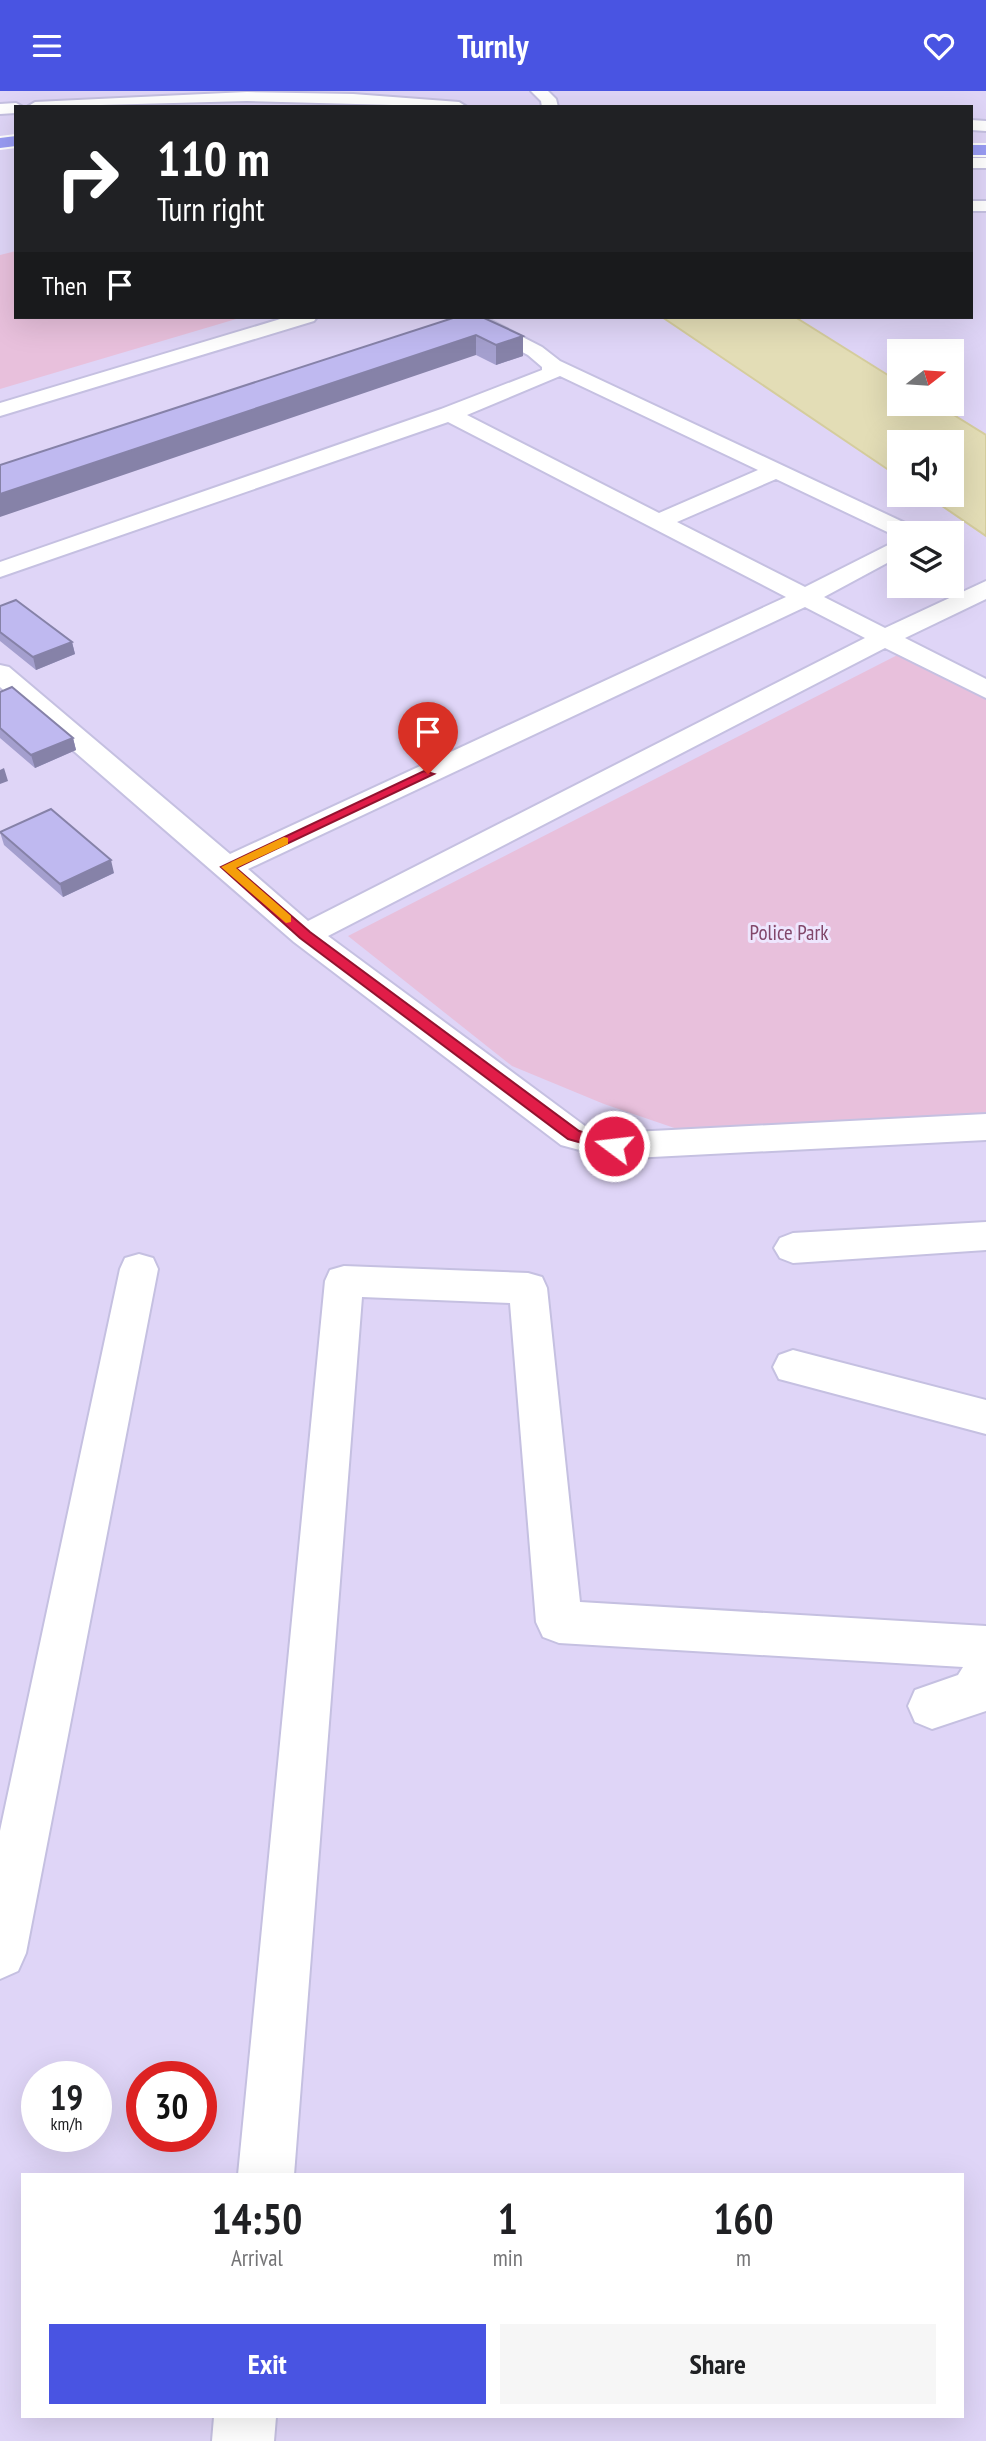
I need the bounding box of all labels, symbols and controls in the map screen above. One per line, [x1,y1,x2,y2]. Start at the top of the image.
text: Turnly [457,25,529,67]
icon: menu [28,27,66,65]
icon: heart [920,27,958,65]
text: 110 m [157,126,270,190]
icon: right [42,133,133,224]
text: Turn right [157,188,265,230]
icon: arrive [101,266,139,304]
text: Then [42,269,87,302]
north arrow [887,339,964,417]
map controls [887,339,964,598]
button: sound [887,430,964,507]
button: layers [887,521,964,598]
pin [398,702,458,774]
icon: arrive [409,713,447,751]
park label: Police Park [750,919,828,946]
position arrow [577,1109,651,1183]
speed limit sign: 30 [126,2061,217,2152]
text: 19 [50,2074,83,2120]
text: km/h [51,2112,82,2135]
text: 14:50 [211,2191,302,2246]
text: 1 [498,2191,518,2246]
text: 160 [713,2191,774,2246]
text: Arrival [231,2243,283,2272]
text: min [493,2243,523,2272]
text: m [736,2243,751,2272]
button: Exit [49,2324,486,2404]
button: Share [500,2324,936,2404]

